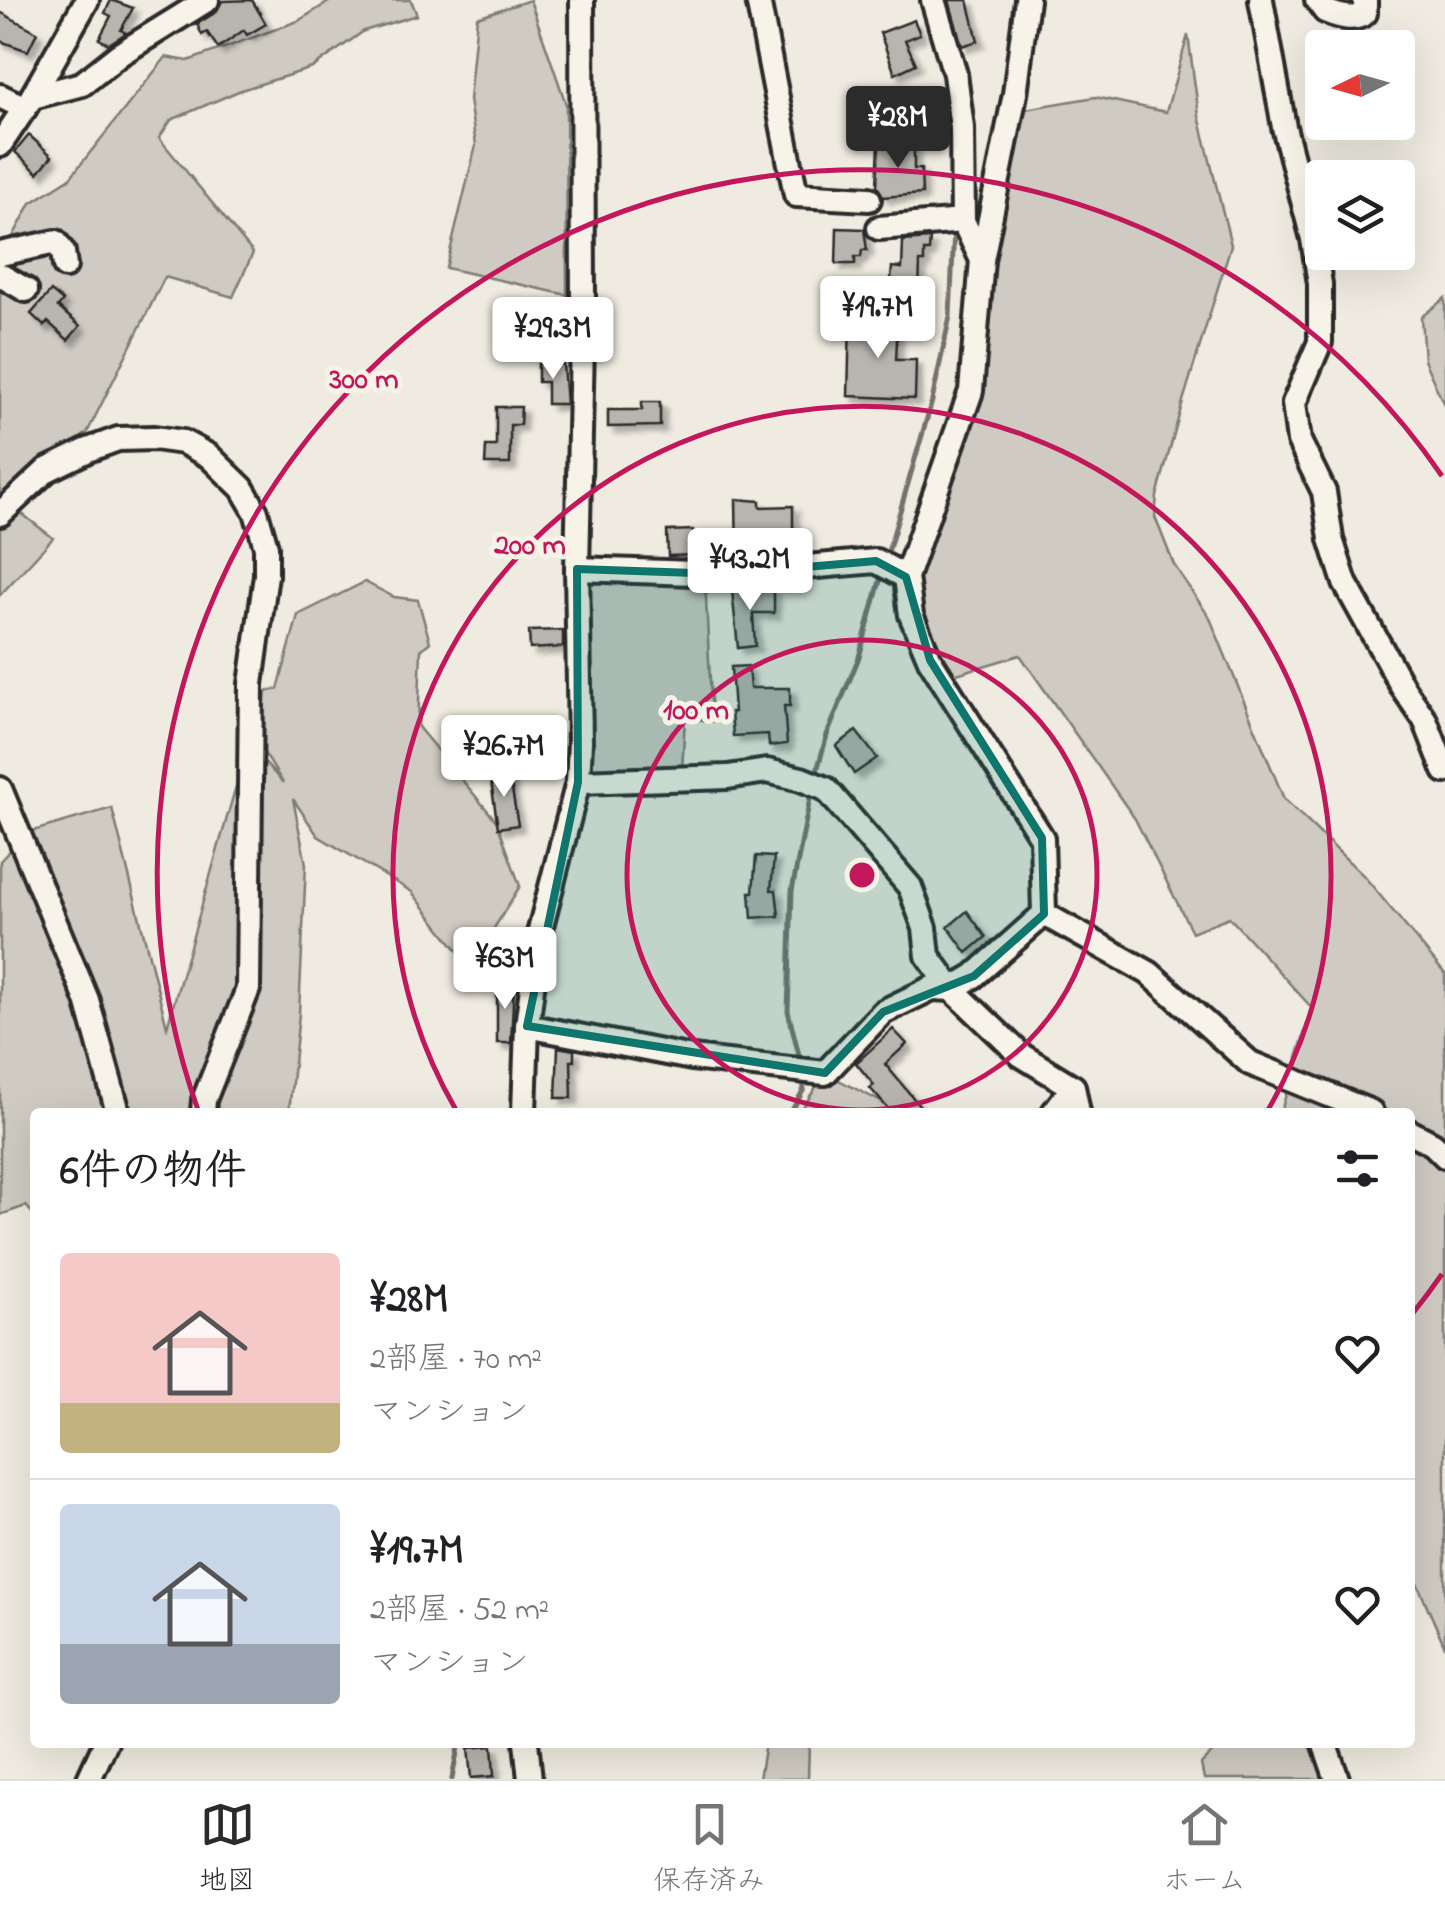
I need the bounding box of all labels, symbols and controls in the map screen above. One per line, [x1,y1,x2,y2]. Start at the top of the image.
north arrow [1305,30,1415,140]
map controls [1305,30,1415,270]
pin: ¥28M [839,86,957,171]
text: ¥28M [868,95,928,142]
button: layers [1305,160,1415,270]
pin: ¥19.7M [797,276,959,361]
text: ¥19.7M [842,285,914,332]
pin: ¥29.3M [472,297,634,382]
text: ¥29.3M [514,306,592,353]
text: 300 m [328,359,399,403]
text: 200 m [493,525,566,569]
pin: ¥43.2M [669,528,831,613]
text: ¥43.2M [710,537,790,584]
text: 100 m [663,690,729,734]
pin: ¥26.7M [423,715,585,800]
text: ¥26.7M [463,724,545,771]
centre of rings [844,857,880,893]
pin: ¥63M [446,927,564,1012]
text: ¥63M [475,936,535,983]
icon: filters [1330,1141,1385,1196]
text: 6件の物件 [60,1142,246,1203]
text: ¥28M [370,1270,449,1331]
icon: home [140,1293,260,1413]
icon: heart [1330,1326,1385,1381]
text: 2部屋 · 70 m² [370,1337,542,1384]
text: マンション [370,1390,529,1437]
text: ¥19.7M [370,1521,464,1582]
icon: home [140,1544,260,1664]
icon: heart [1330,1577,1385,1632]
text: 2部屋 · 52 m² [370,1588,549,1635]
text: マンション [370,1641,529,1688]
tab: 地図 [199,1797,255,1903]
tab: 保存済み [653,1797,765,1903]
tab: ホーム [1163,1797,1246,1903]

